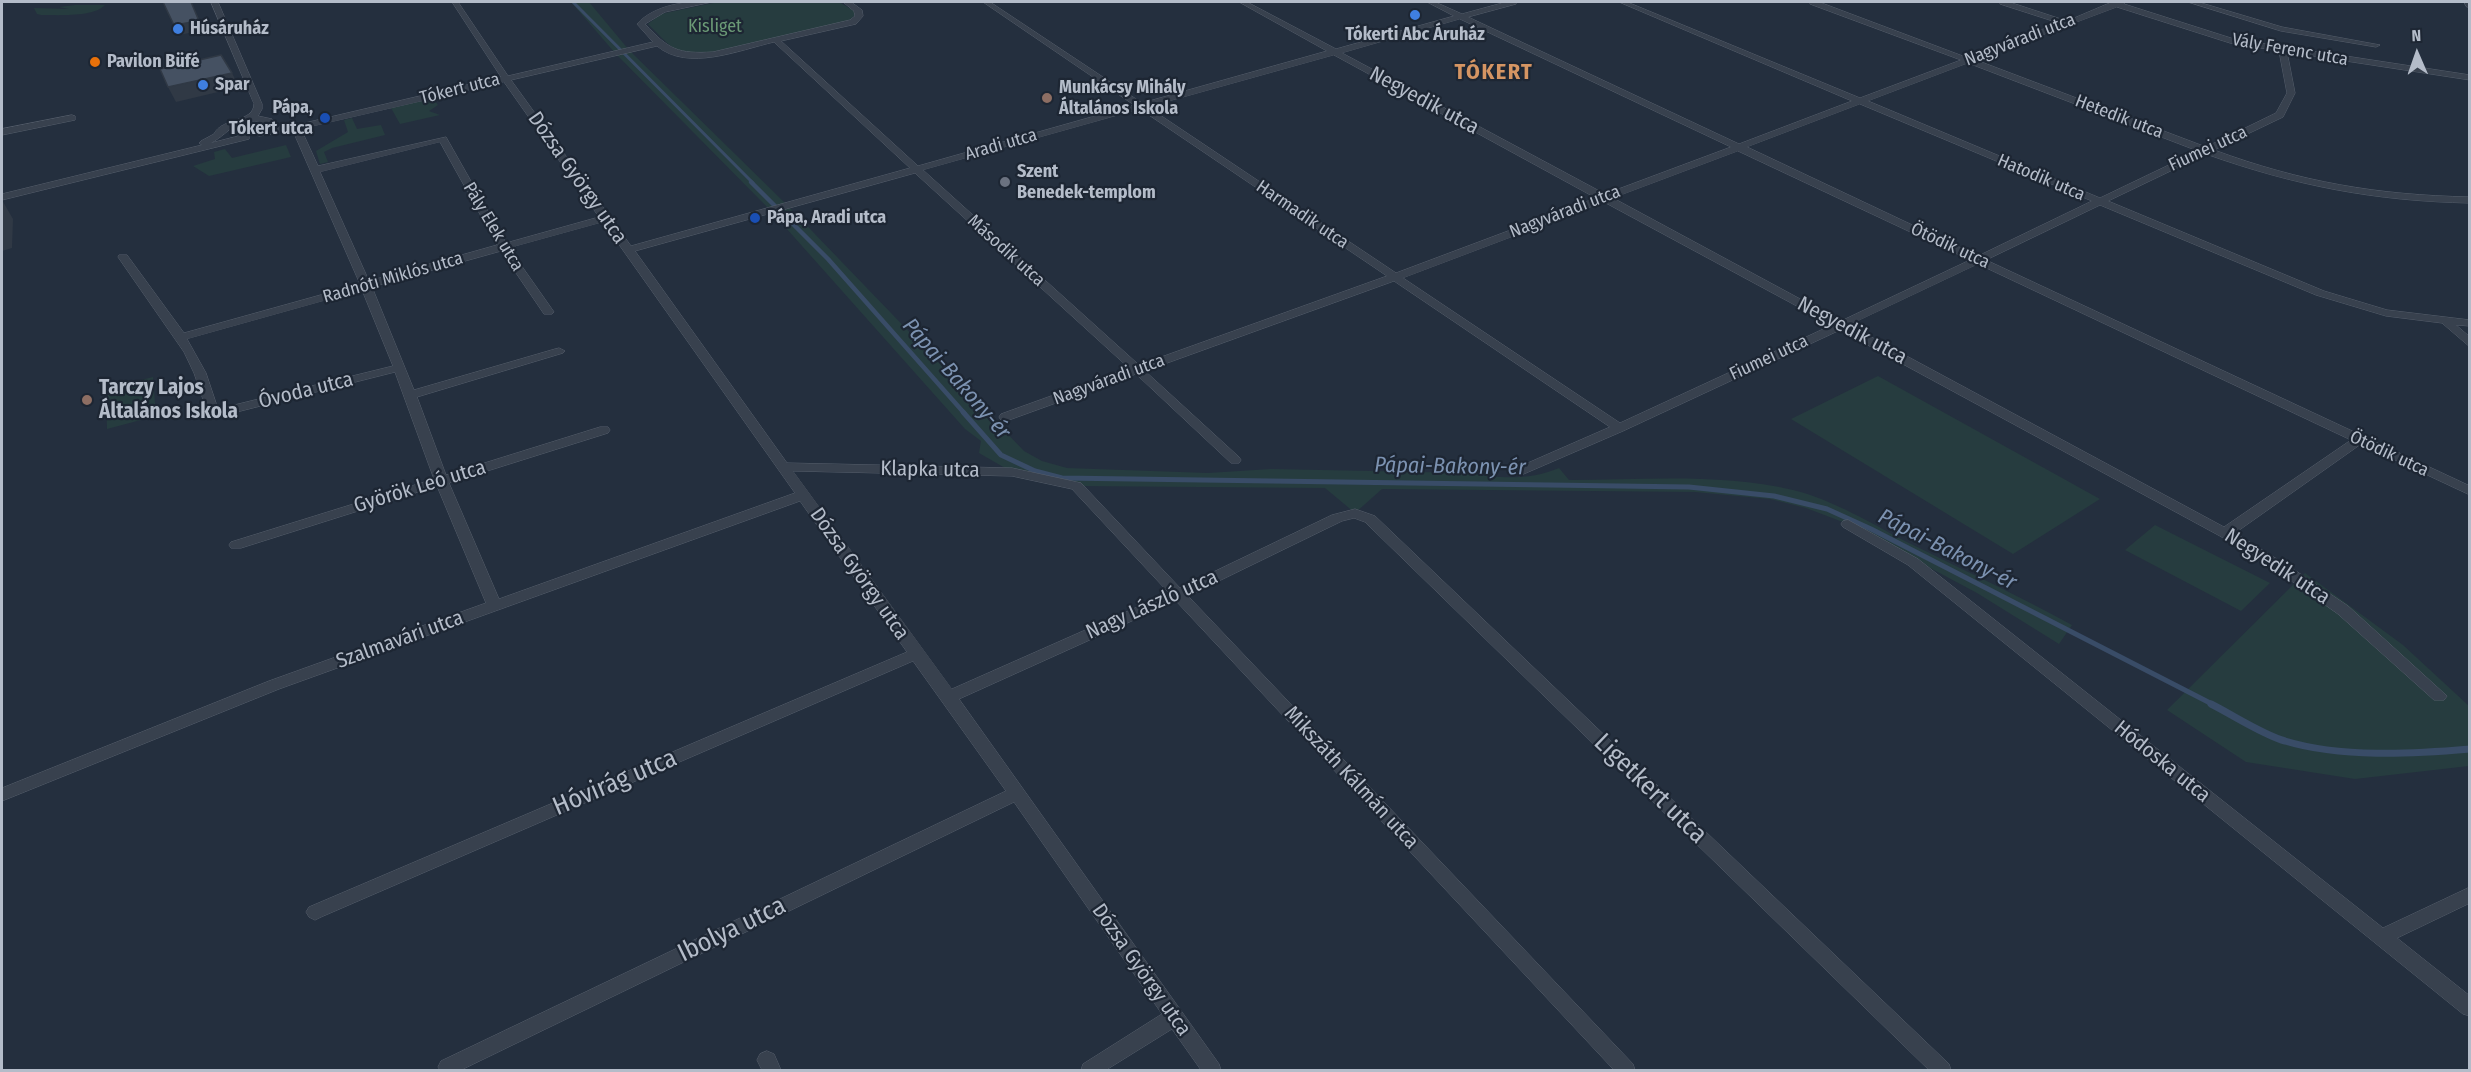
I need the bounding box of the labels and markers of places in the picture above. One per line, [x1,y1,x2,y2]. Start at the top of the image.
marker: Tókerti Abc Áruház [1408,8,1422,22]
place label: Húsáruház [190,18,269,40]
marker: Húsáruház [171,22,185,36]
place label: Tókerti Abc Áruház [1345,24,1485,46]
place label: Pavilon Büfé [107,51,200,73]
marker: Pavilon Büfé [88,55,102,69]
place label: Spar [215,74,250,96]
place label: Munkácsy Mihály Általános Iskola [1059,77,1185,119]
marker: Spar [196,78,210,92]
marker: Munkácsy Mihály Általános Iskola [1040,91,1054,105]
place label: Pápa, Tókert utca [229,97,313,140]
marker: Pápa, Tókert utca [318,111,332,125]
place label: Szent Benedek-templom [1017,161,1156,204]
marker: Szent Benedek-templom [998,175,1012,189]
place label: Pápa, Aradi utca [767,207,886,229]
marker: Pápa, Aradi utca [748,211,762,225]
place label: Tarczy Lajos Általános Iskola [99,375,238,425]
marker: Tarczy Lajos Általános Iskola [80,393,94,407]

